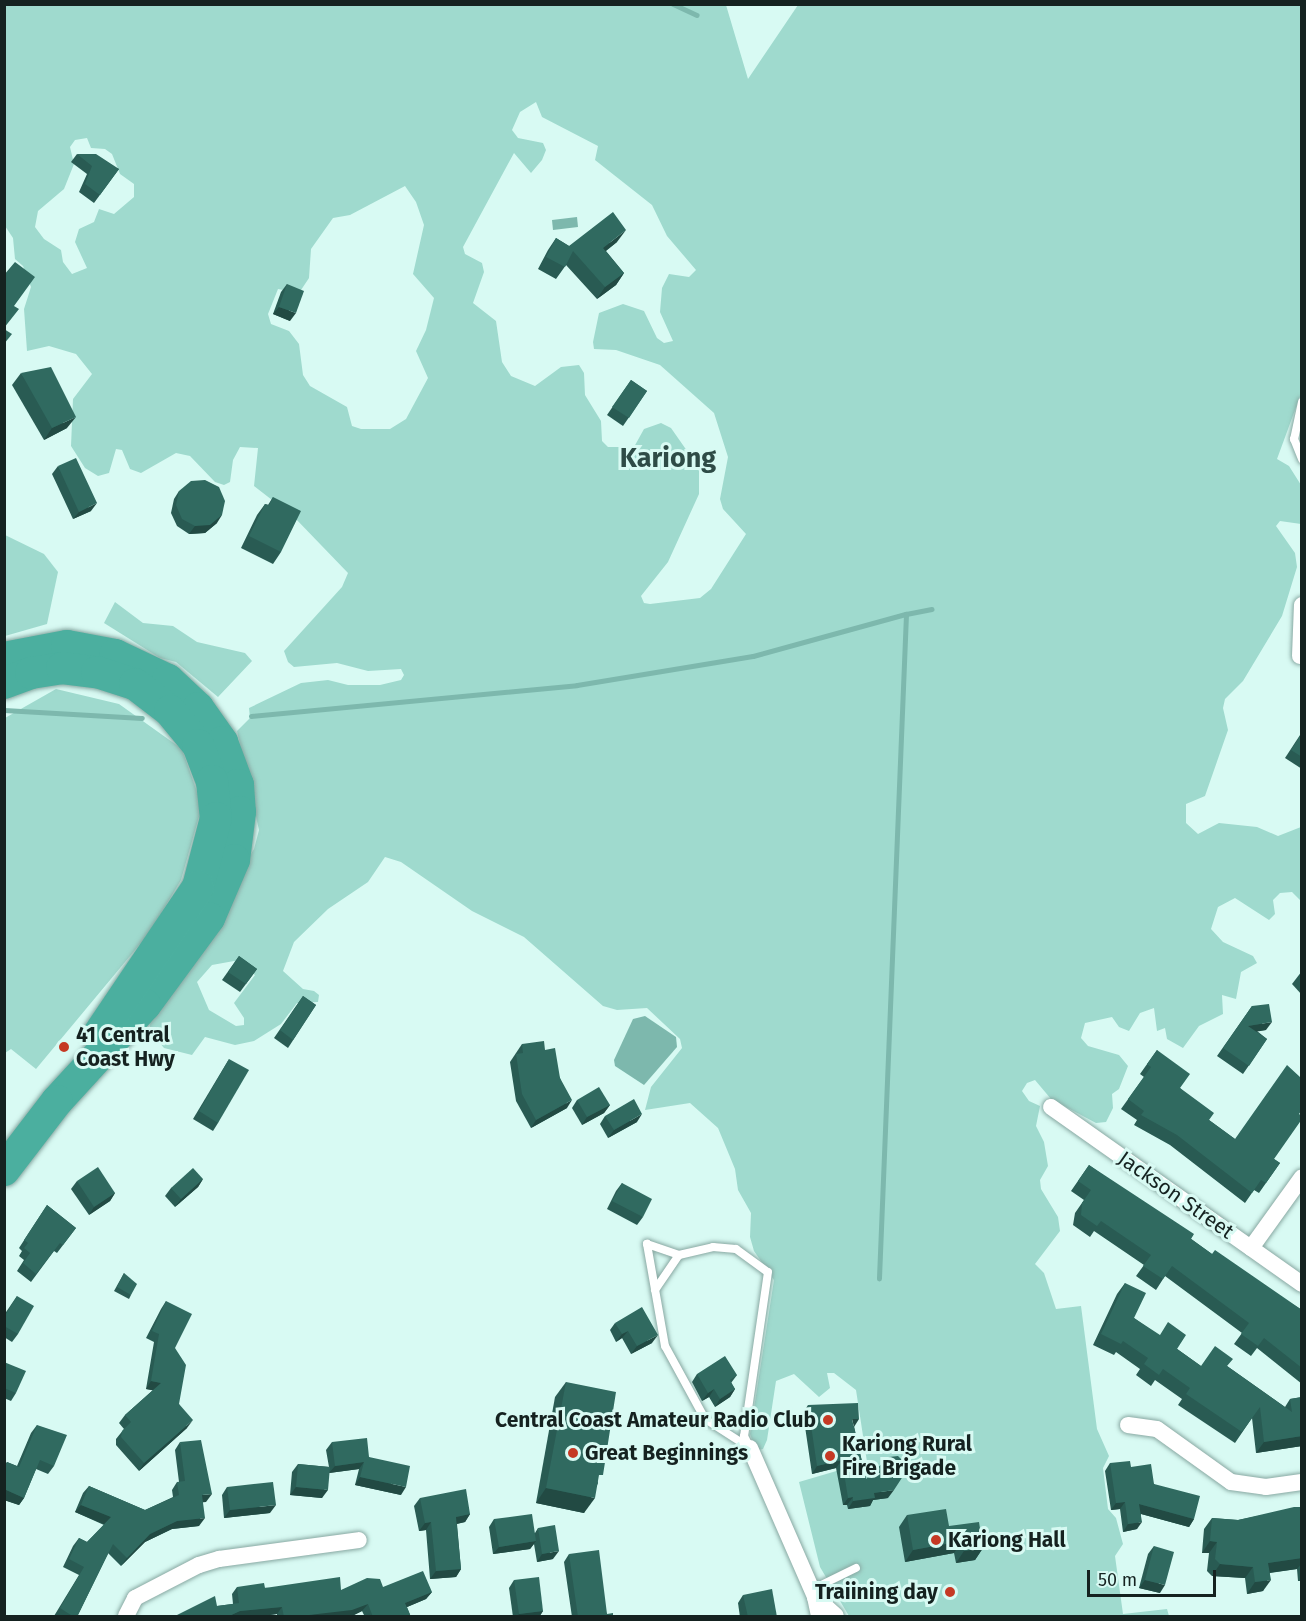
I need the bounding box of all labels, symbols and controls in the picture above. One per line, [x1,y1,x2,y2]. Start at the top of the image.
district label: Kariong [620,443,716,475]
place label: 41 Central Coast Hwy [76,1022,175,1072]
marker: 41 Central Coast Hwy [57,1040,71,1054]
street label: Jackson Street [1113,1146,1239,1244]
place label: Central Coast Amateur Radio Club [495,1407,816,1433]
marker: Central Coast Amateur Radio Club [821,1413,835,1427]
place label: Kariong Rural Fire Brigade [842,1431,972,1481]
place label: Great Beginnings [585,1440,748,1466]
marker: Great Beginnings [566,1446,580,1460]
marker: Kariong Rural Fire Brigade [823,1449,837,1463]
place label: Kariong Hall [948,1527,1066,1553]
marker: Kariong Hall [929,1533,943,1547]
scale bar [1090,1558,1219,1596]
text: 50 m [1098,1569,1137,1591]
place label: Traiining day [815,1579,938,1605]
marker: Traiining day [943,1585,957,1599]

